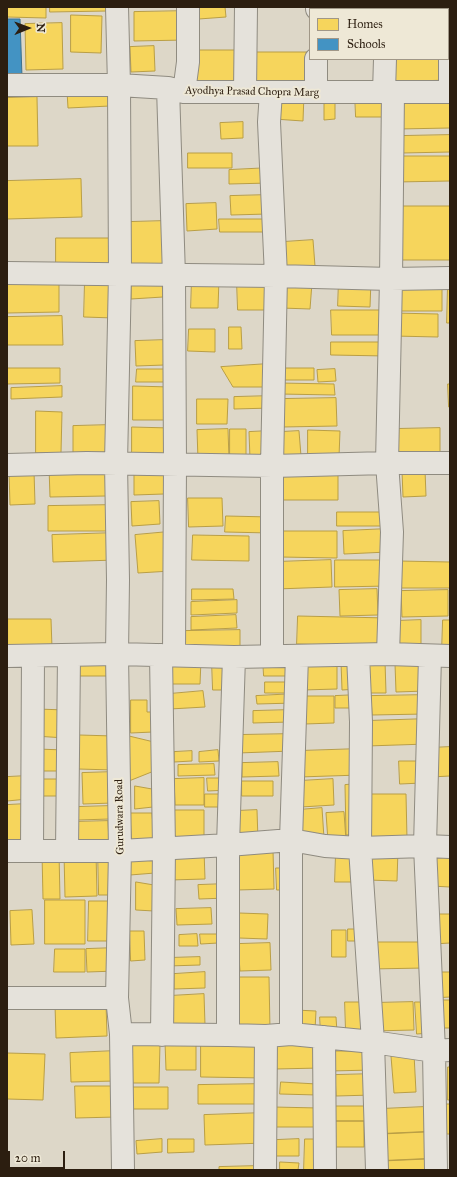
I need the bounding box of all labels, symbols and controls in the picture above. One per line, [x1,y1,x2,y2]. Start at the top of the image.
north arrow [8,8,48,48]
legend [309,8,449,60]
text: Homes [347,17,383,31]
text: N [34,23,47,33]
text: Schools [347,37,385,51]
street label: Ayodhya Prasad Chopra Marg [185,84,319,100]
street label: Gurudwara Road [113,779,127,855]
scale bar [10,1143,67,1169]
text: 20 m [15,1151,41,1165]

